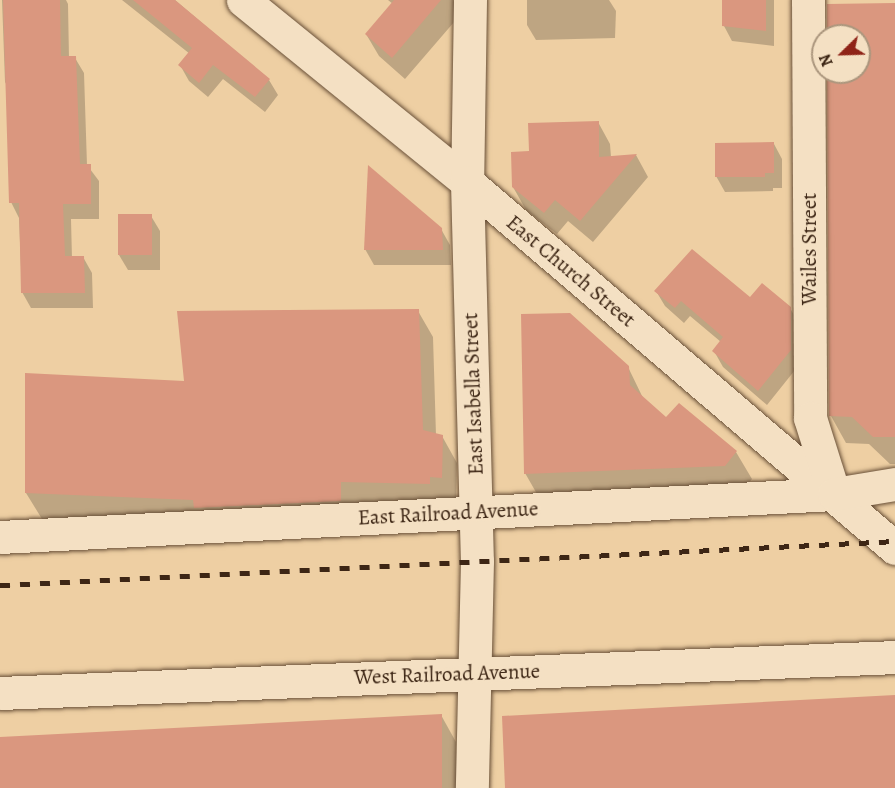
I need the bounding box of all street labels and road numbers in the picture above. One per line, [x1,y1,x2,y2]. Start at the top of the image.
street label: Wailes Street [796,193,822,305]
street label: East Church Street [501,210,641,332]
street label: East Isabella Street [458,312,488,476]
street label: East Railroad Avenue [357,496,539,530]
street label: West Railroad Avenue [354,658,540,690]

